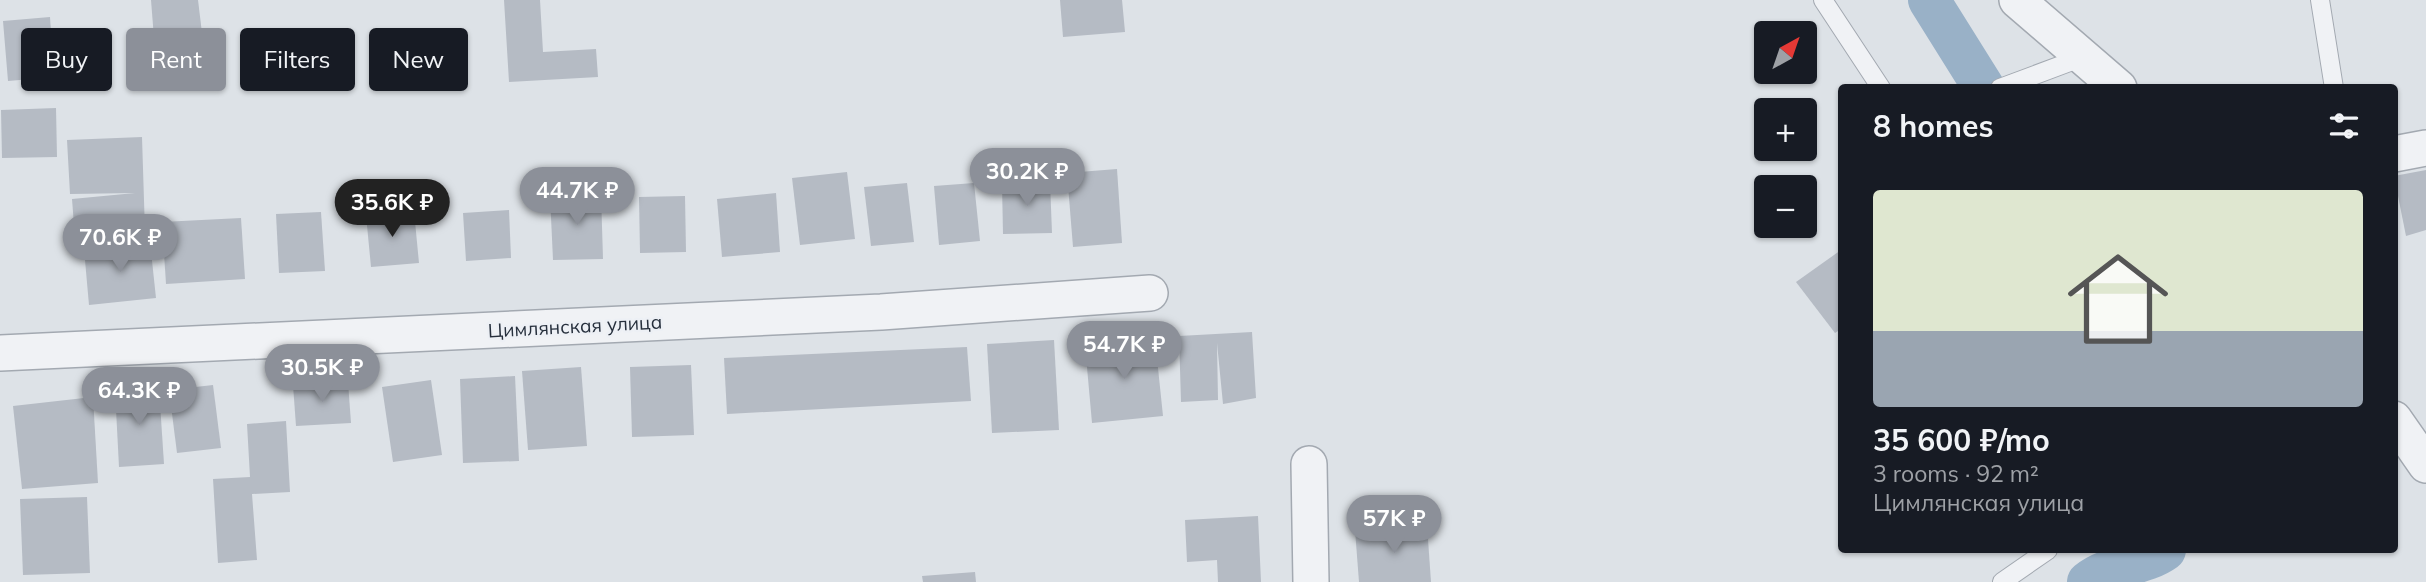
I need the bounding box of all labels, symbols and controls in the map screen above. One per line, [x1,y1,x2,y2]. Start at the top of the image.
north arrow [1754,21,1816,84]
map controls [1754,21,1817,238]
chip: Buy [21,28,112,91]
chip: Rent [126,28,226,91]
chip: Filters [240,28,355,91]
chip: New [369,28,468,91]
button: + [1754,98,1817,161]
text: 8 homes [1873,107,1994,145]
icon: filters [2325,107,2363,145]
pin: 30.2K ₽ [962,148,1092,208]
text: 30.2K ₽ [986,156,1068,185]
pin: 44.7K ₽ [512,168,642,227]
text: 44.7K ₽ [536,175,618,204]
button: − [1754,175,1817,238]
pin: 35.6K ₽ [327,180,457,239]
text: 35.6K ₽ [351,187,433,216]
pin: 70.6K ₽ [55,215,185,274]
text: 70.6K ₽ [79,222,161,251]
icon: home [2055,236,2181,362]
street label: Цимлянская улица [487,309,663,343]
pin: 54.7K ₽ [1059,322,1189,381]
text: 54.7K ₽ [1083,329,1165,358]
pin: 30.5K ₽ [257,344,387,404]
text: 30.5K ₽ [281,352,363,381]
pin: 64.3K ₽ [74,368,204,427]
text: 64.3K ₽ [98,375,180,404]
text: 35 600 ₽/mo [1873,421,2050,459]
text: 3 rooms · 92 m² [1873,459,2039,488]
text: Цимлянская улица [1873,488,2084,517]
pin: 57K ₽ [1345,496,1443,555]
text: 57K ₽ [1362,503,1426,532]

